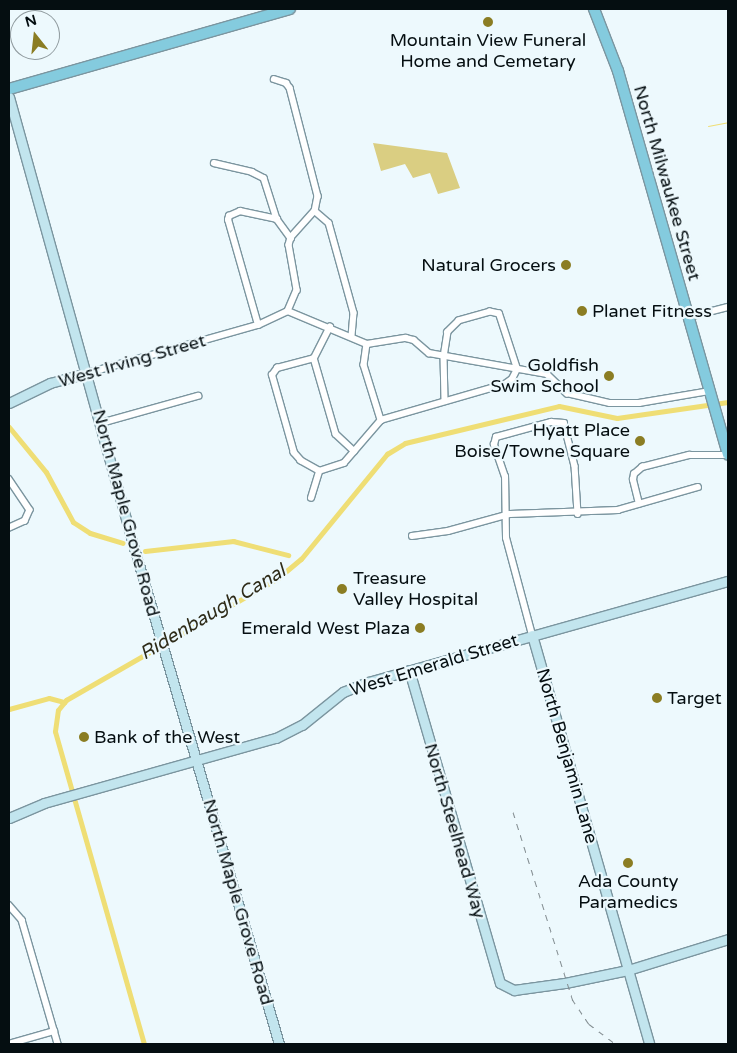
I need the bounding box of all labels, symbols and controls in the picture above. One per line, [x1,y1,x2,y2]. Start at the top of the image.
north arrow [10,10,60,60]
text: N [23,11,39,31]
marker: Mountain View Funeral Home and Cemetary [482,16,494,28]
place label: Mountain View Funeral Home and Cemetary [390,30,586,72]
street label: North Milwaukee Street [629,83,705,283]
place label: Natural Grocers [421,254,556,276]
marker: Natural Grocers [560,259,572,271]
place label: Planet Fitness [592,300,712,322]
marker: Planet Fitness [576,305,588,317]
street label: West Irving Street [56,330,208,392]
place label: Goldfish Swim School [491,355,599,398]
marker: Goldfish Swim School [603,370,615,382]
street label: North Maple Grove Road [88,407,164,619]
place label: Hyatt Place Boise/Towne Square [454,420,630,462]
marker: Hyatt Place Boise/Towne Square [634,435,646,447]
water label: Ridenbaugh Canal [136,560,290,666]
place label: Treasure Valley Hospital [353,568,478,610]
marker: Treasure Valley Hospital [335,582,349,596]
place label: Emerald West Plaza [241,617,410,639]
marker: Emerald West Plaza [414,622,426,634]
street label: West Emerald Street [347,629,521,701]
street label: North Benjamin Lane [532,666,602,846]
place label: Target [667,687,722,709]
marker: Target [651,692,663,704]
place label: Bank of the West [94,726,240,748]
marker: Bank of the West [78,731,90,743]
street label: North Steelhead Way [420,741,490,921]
street label: North Maple Grove Road [198,796,278,1008]
marker: Ada County Paramedics [622,857,634,869]
place label: Ada County Paramedics [578,871,678,914]

